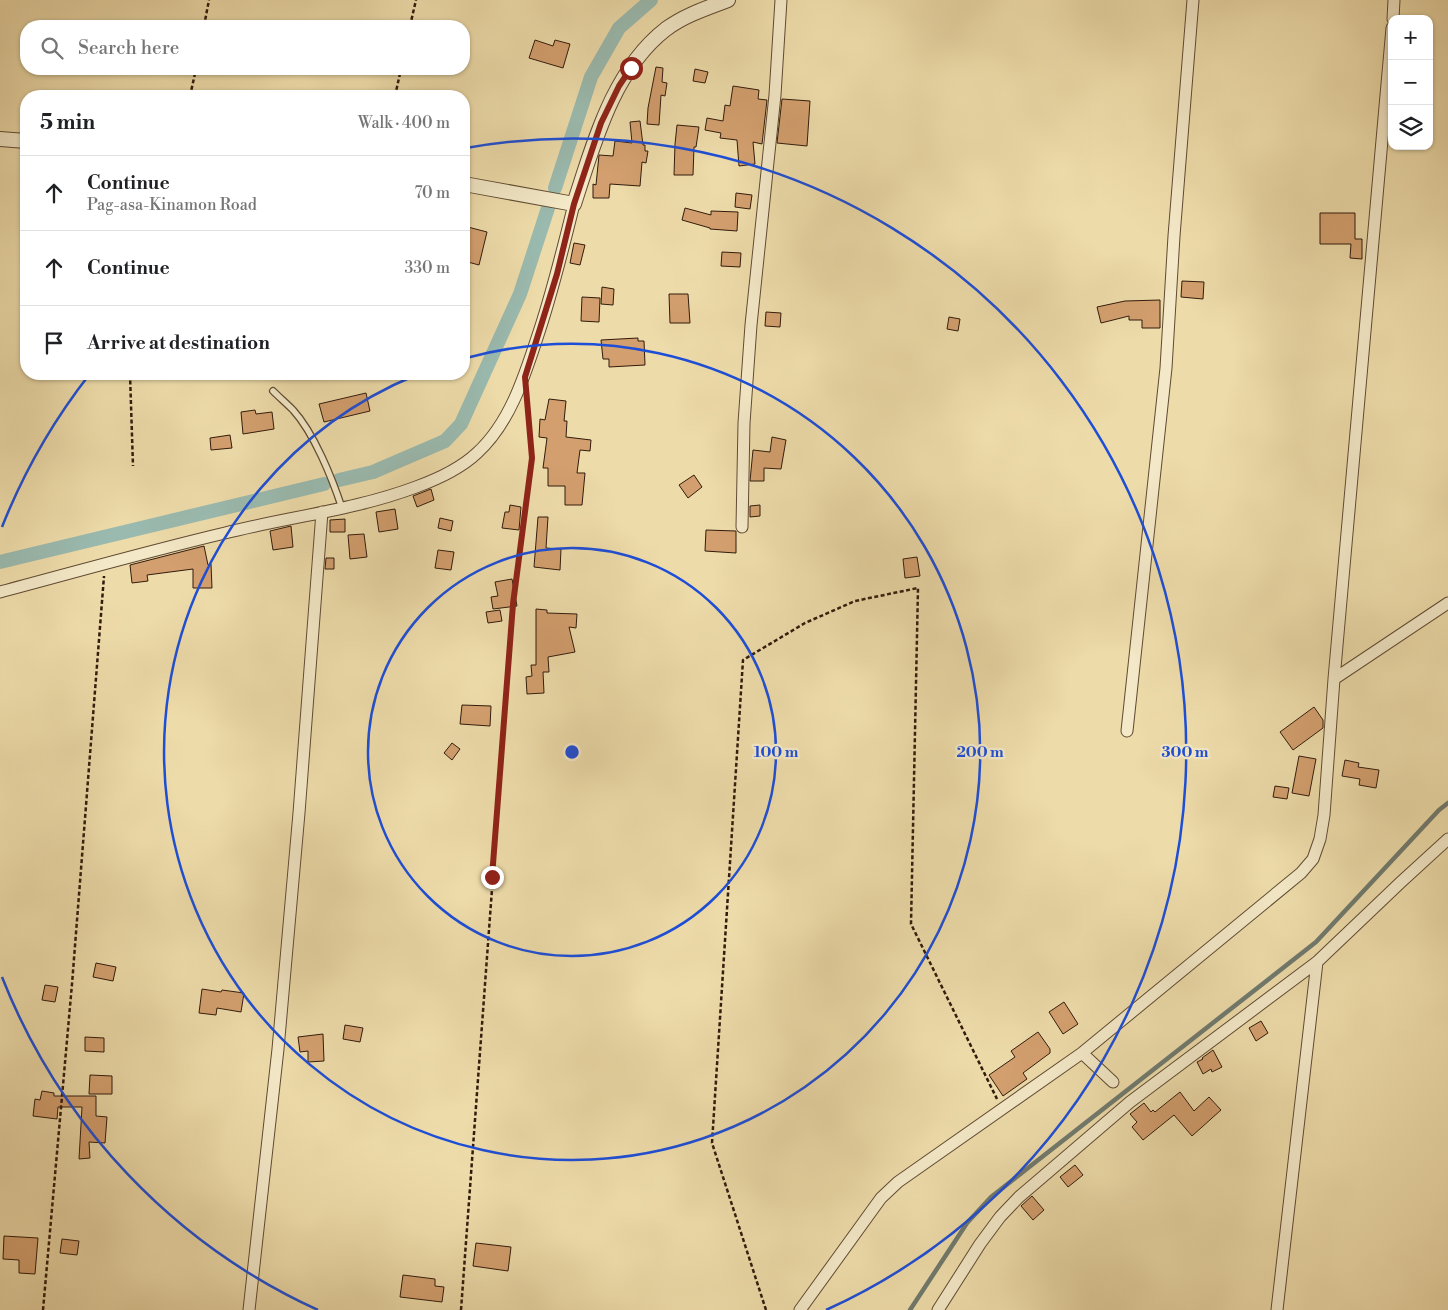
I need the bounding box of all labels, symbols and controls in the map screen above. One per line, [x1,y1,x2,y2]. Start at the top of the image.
map controls [1388,15,1433,150]
button: + [1388,15,1433,60]
search box [20,20,470,75]
icon: search [38,34,66,62]
text: Search here [78,36,179,60]
route start [620,57,643,80]
button: − [1388,60,1433,105]
button: layers [1388,105,1433,150]
text: 5 min [40,110,95,136]
text: Walk · 400 m [358,113,450,133]
text: Continue [87,171,170,195]
icon: ahead [40,179,68,207]
text: 70 m [414,183,450,203]
text: Pag-asa-Kinamon Road [87,195,257,215]
icon: ahead [40,254,68,282]
text: Continue [87,256,170,280]
text: 330 m [404,258,450,278]
icon: arrive [40,329,68,357]
text: Arrive at destination [87,331,270,355]
centre of rings [563,743,581,761]
text: 100 m [754,743,799,762]
text: 200 m [956,743,1004,762]
text: 300 m [1162,743,1209,762]
route end [481,866,504,889]

